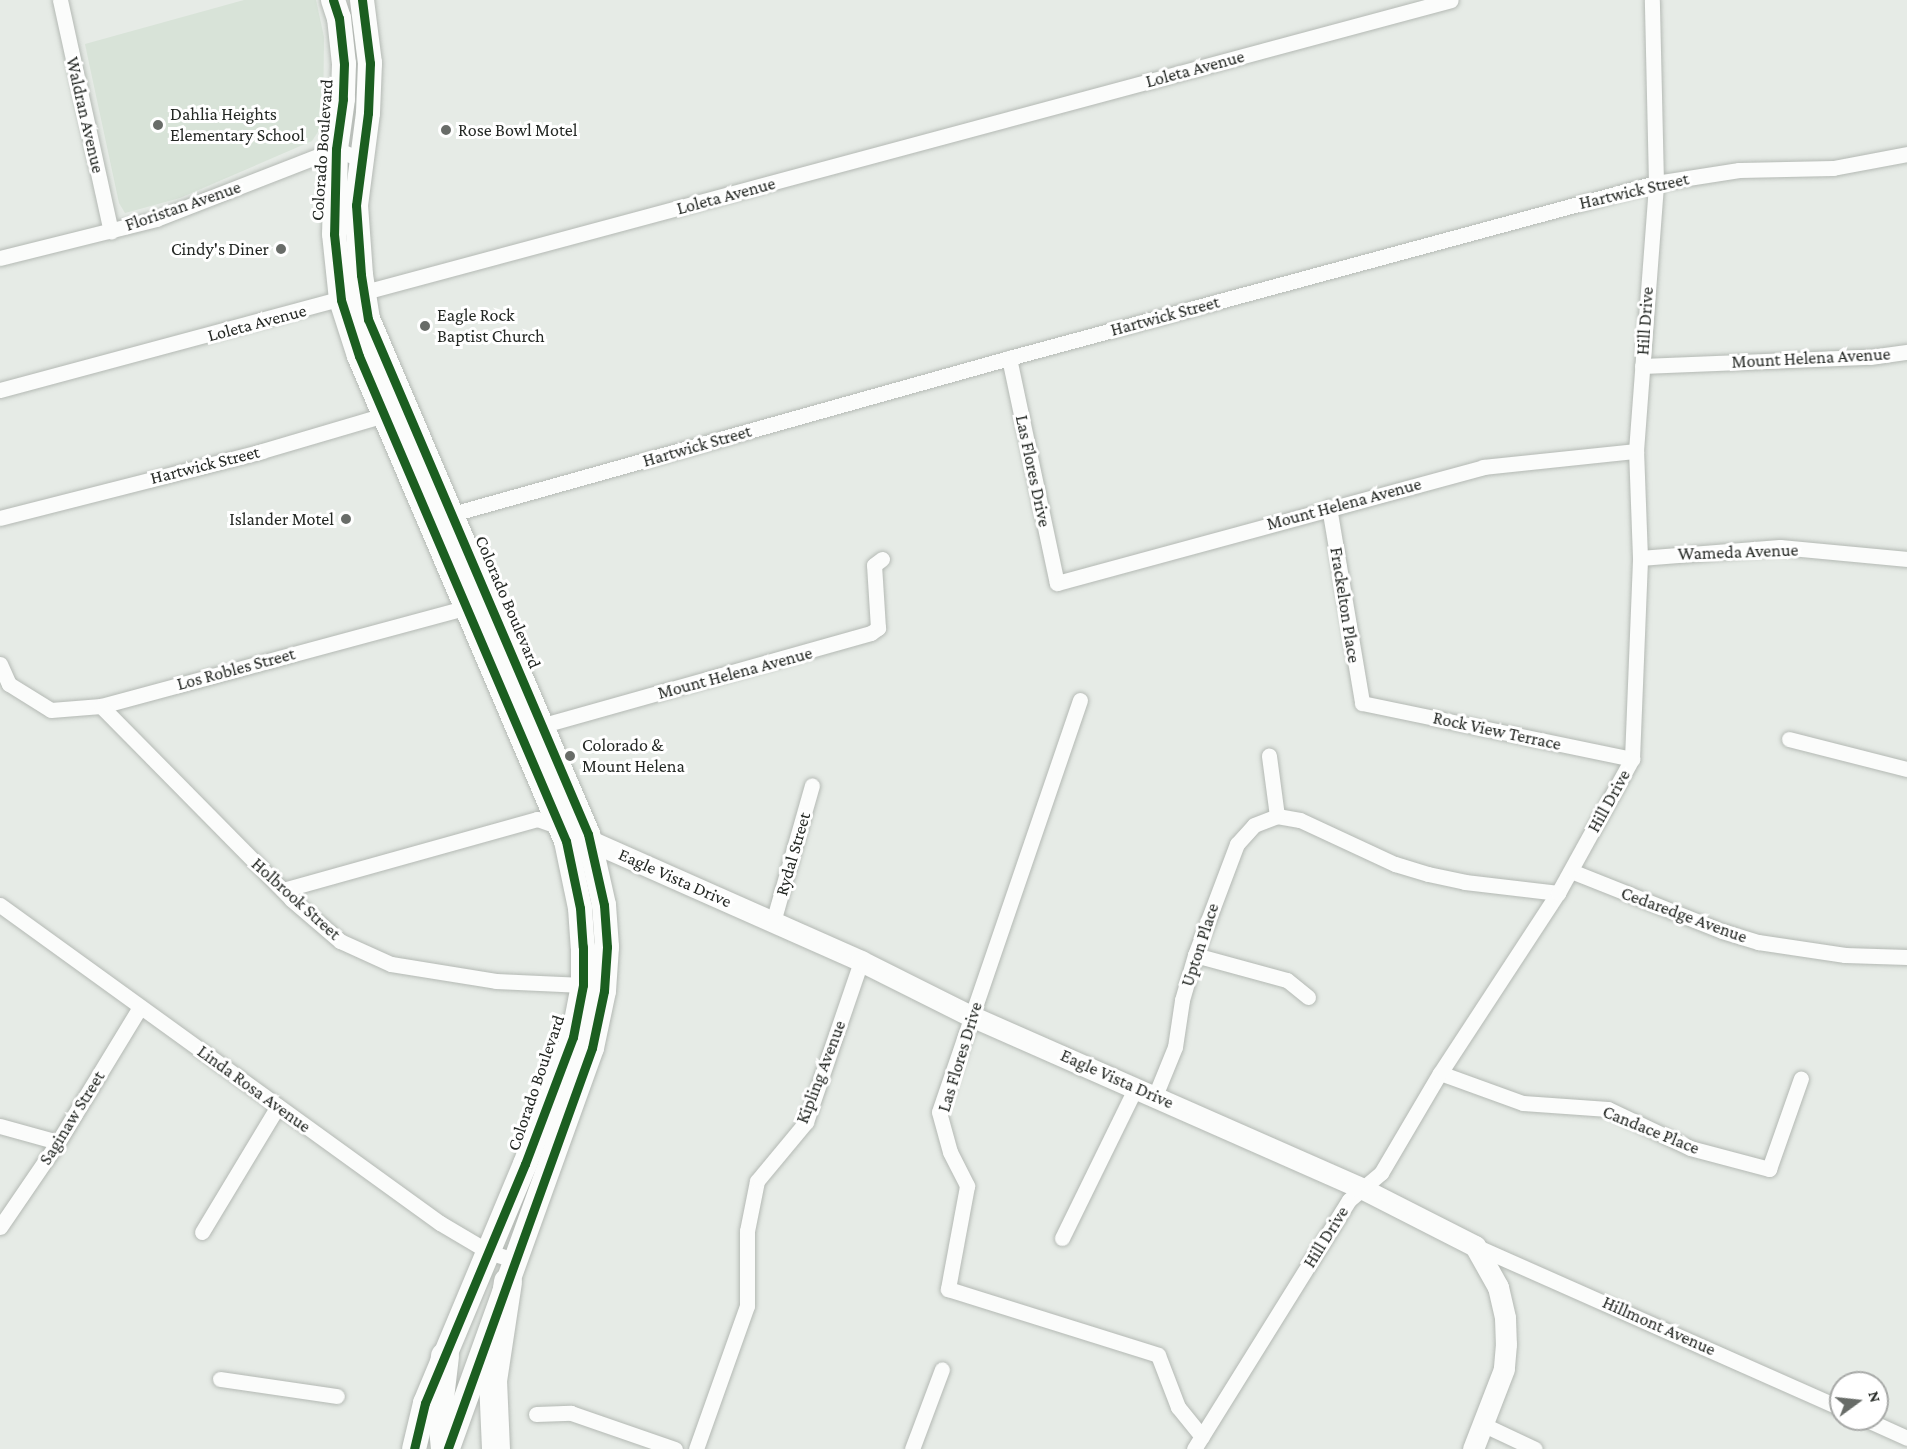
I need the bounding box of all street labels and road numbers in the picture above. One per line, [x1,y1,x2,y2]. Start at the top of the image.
street label: Loleta Avenue [1143,45,1247,93]
street label: Waldran Avenue [61,55,109,175]
street label: Colorado Boulevard [306,78,338,222]
street label: Hartwick Street [1577,168,1691,214]
street label: Loleta Avenue [674,172,778,220]
street label: Floristan Avenue [122,176,244,236]
street label: Hill Drive [1632,286,1658,356]
street label: Hartwick Street [1108,291,1222,341]
street label: Loleta Avenue [205,299,309,347]
street label: Mount Helena Avenue [1731,343,1891,373]
street label: Las Flores Drive [1011,413,1055,529]
street label: Hartwick Street [640,420,754,472]
street label: Hartwick Street [148,441,262,489]
street label: Mount Helena Avenue [1264,473,1424,535]
street label: Colorado Boulevard [470,532,546,672]
street label: Wameda Avenue [1677,539,1799,565]
street label: Frackelton Place [1325,546,1365,664]
street label: Mount Helena Avenue [655,642,815,704]
street label: Los Robles Street [175,643,297,695]
street label: Rock View Terrace [1431,707,1563,755]
street label: Hill Drive [1583,766,1635,836]
street label: Rydal Street [771,810,815,898]
street label: Eagle Vista Drive [615,843,735,913]
street label: Holbrook Street [247,853,345,945]
street label: Cedaredge Avenue [1618,882,1750,948]
street label: Upton Place [1176,901,1224,989]
street label: Las Flores Drive [933,999,987,1115]
street label: Colorado Boulevard [503,1012,569,1154]
street label: Kipling Avenue [791,1017,851,1127]
street label: Linda Rosa Avenue [193,1041,315,1137]
street label: Eagle Vista Drive [1057,1044,1177,1114]
street label: Saginaw Street [35,1067,109,1169]
street label: Candace Place [1599,1101,1703,1159]
street label: Hill Drive [1299,1202,1353,1272]
street label: Hillmont Avenue [1599,1291,1719,1361]

